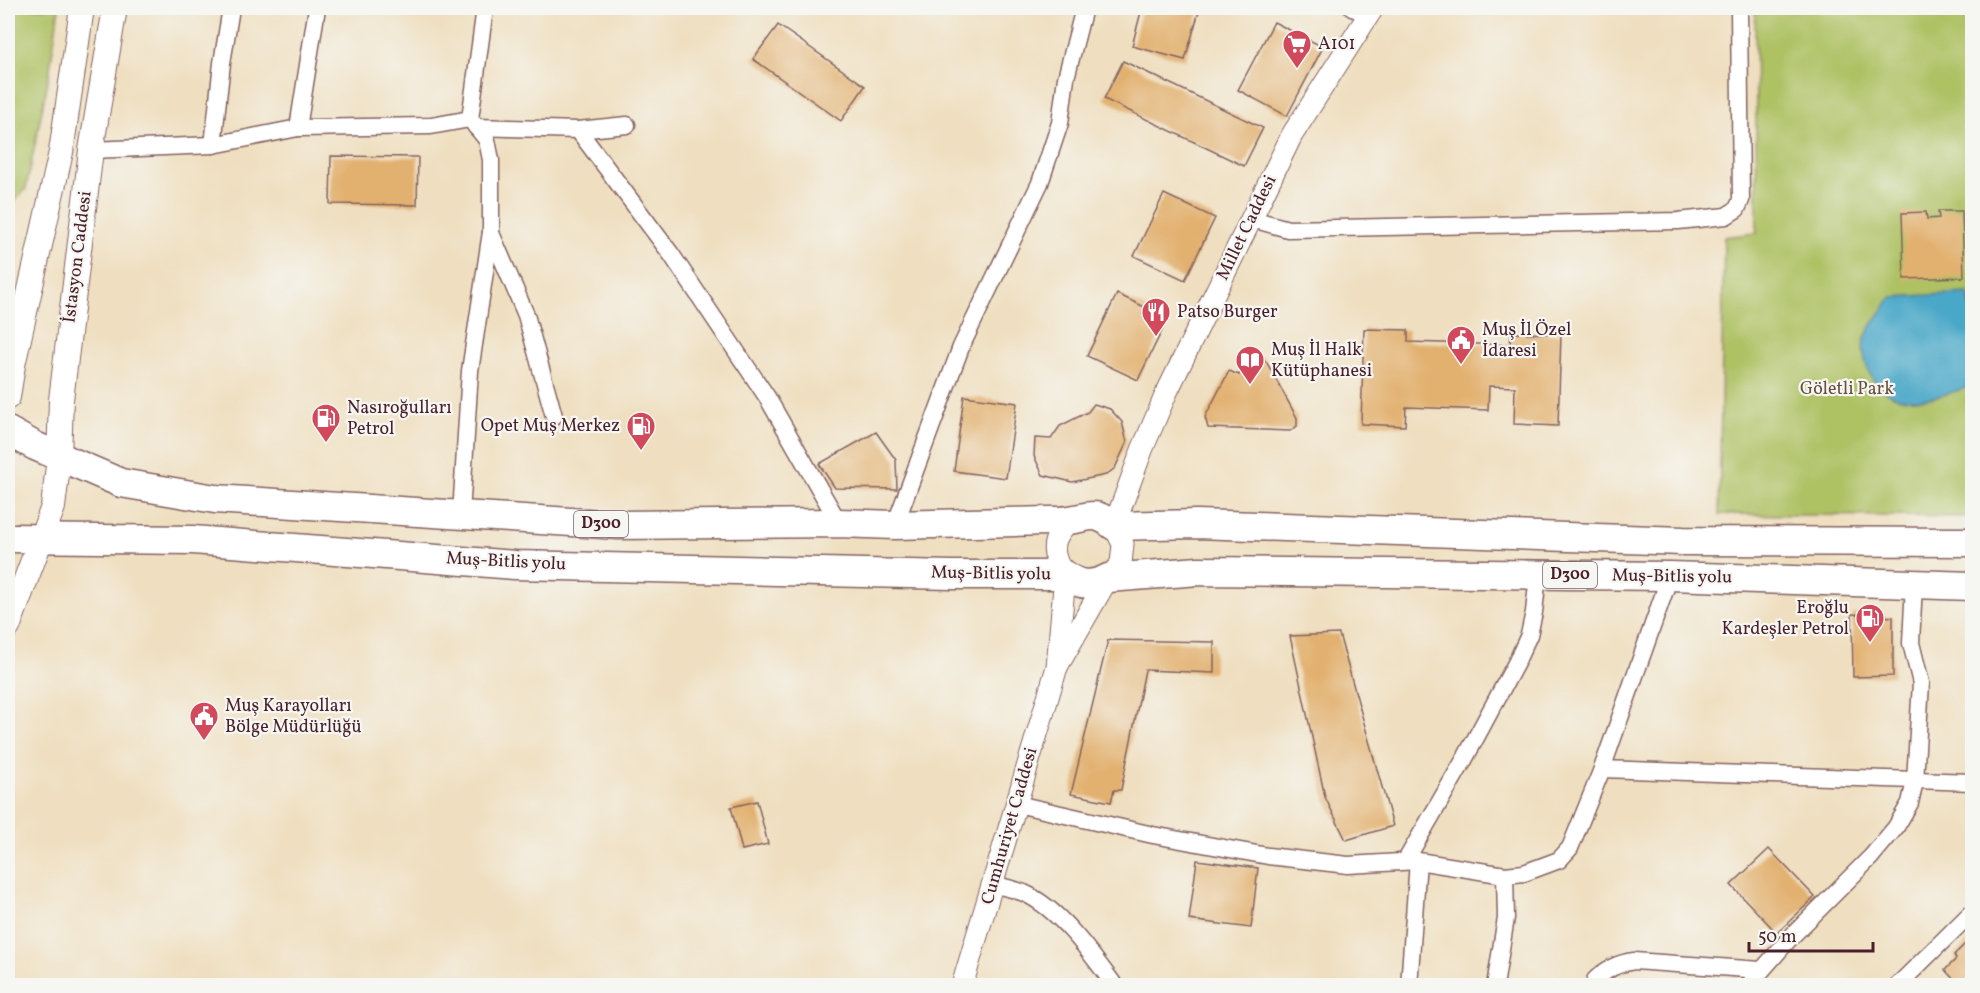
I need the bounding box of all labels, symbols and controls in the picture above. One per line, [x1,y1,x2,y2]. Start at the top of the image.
supermarket icon: A101 [1281,28,1313,70]
place label: A101 [1318,32,1355,57]
street label: Millet Caddesi [1211,171,1283,285]
street label: İstasyon Caddesi [57,190,99,324]
restaurant icon: Patso Burger [1140,296,1172,338]
place label: Patso Burger [1177,300,1278,325]
place label: Muş İl Özel İdaresi [1482,318,1571,364]
public building icon: Muş İl Özel İdaresi [1445,324,1477,366]
place label: Muş İl Halk Kütüphanesi [1271,338,1372,384]
library icon: Muş İl Halk Kütüphanesi [1234,344,1266,386]
park label: Göletli Park [1800,377,1894,402]
place label: Nasıroğulları Petrol [347,396,452,442]
fuel station icon: Nasıroğulları Petrol [310,402,342,444]
fuel station icon: Opet Muş Merkez [625,410,657,452]
place label: Opet Muş Merkez [481,414,620,439]
road number: D300 [574,511,628,537]
street label: Muş-Bitlis yolu [445,546,567,578]
street label: Muş-Bitlis yolu [931,560,1051,588]
road number: D300 [1543,562,1597,588]
street label: Muş-Bitlis yolu [1612,563,1732,591]
place label: Eroğlu Kardeşler Petrol [1722,596,1849,642]
fuel station icon: Eroğlu Kardeşler Petrol [1854,602,1886,644]
place label: Muş Karayolları Bölge Müdürlüğü [225,694,362,740]
public building icon: Muş Karayolları Bölge Müdürlüğü [188,700,220,742]
street label: Cumhuriyet Caddesi [976,745,1044,907]
scale bar [1749,915,1874,953]
text: 50 m [1758,925,1797,950]

